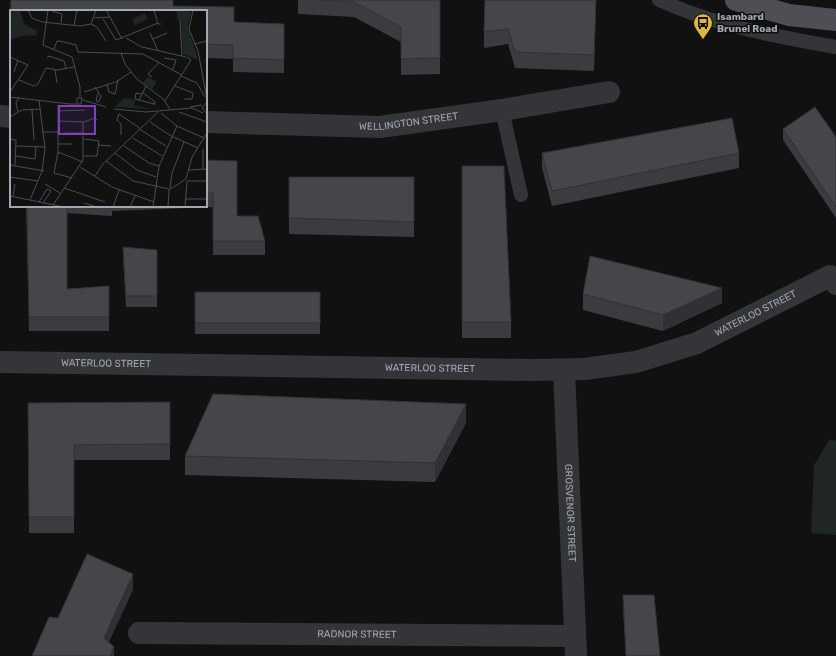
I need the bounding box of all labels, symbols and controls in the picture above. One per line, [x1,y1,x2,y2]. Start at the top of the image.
inset map [10,10,207,207]
place label: Isambard Brunel Road [717,11,778,35]
bus stop icon: Isambard Brunel Road [692,12,714,40]
street label: WELLINGTON STREET [359,110,459,133]
street label: WATERLOO STREET [713,288,799,339]
street label: WATERLOO STREET [61,357,151,370]
street label: WATERLOO STREET [385,362,475,375]
street label: GROSVENOR STREET [562,464,578,562]
street label: RADNOR STREET [317,628,397,641]

